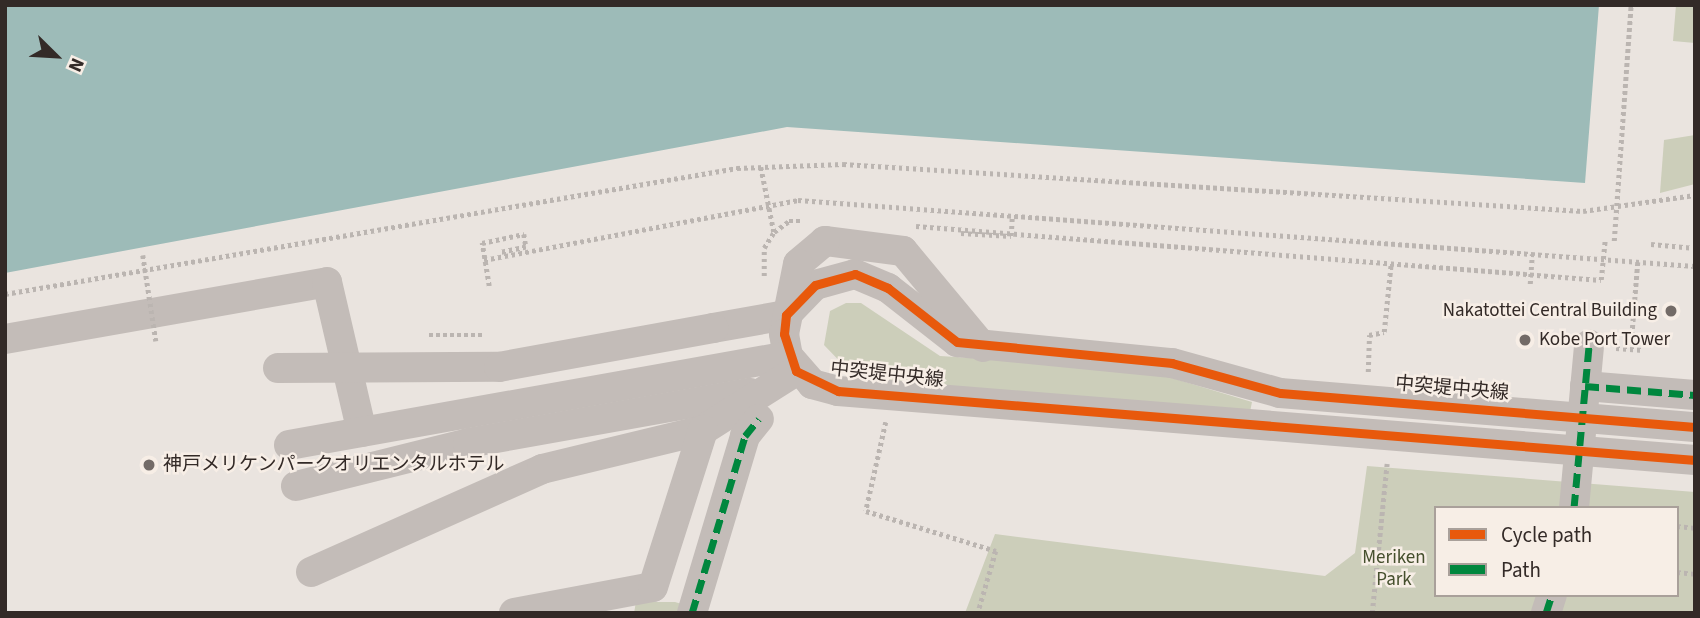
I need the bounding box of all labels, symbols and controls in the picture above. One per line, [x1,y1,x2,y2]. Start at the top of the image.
north arrow [21,21,91,91]
text: N [61,53,91,76]
place label: Nakatottei Central Building [1443,300,1657,322]
marker: Nakatottei Central Building [1663,303,1679,319]
place label: Kobe Port Tower [1539,329,1670,351]
marker: Kobe Port Tower [1517,332,1533,348]
street label: 中突堤中央線 [829,358,945,392]
street label: 中突堤中央線 [1394,373,1510,405]
place label: 神戸メリケンパークオリエンタルホテル [163,454,505,476]
marker: 神戸メリケンパークオリエンタルホテル [141,457,157,473]
legend [1434,506,1679,597]
text: Cycle path [1501,520,1592,550]
park label: Meriken Park [1362,547,1426,591]
text: Path [1501,555,1541,585]

